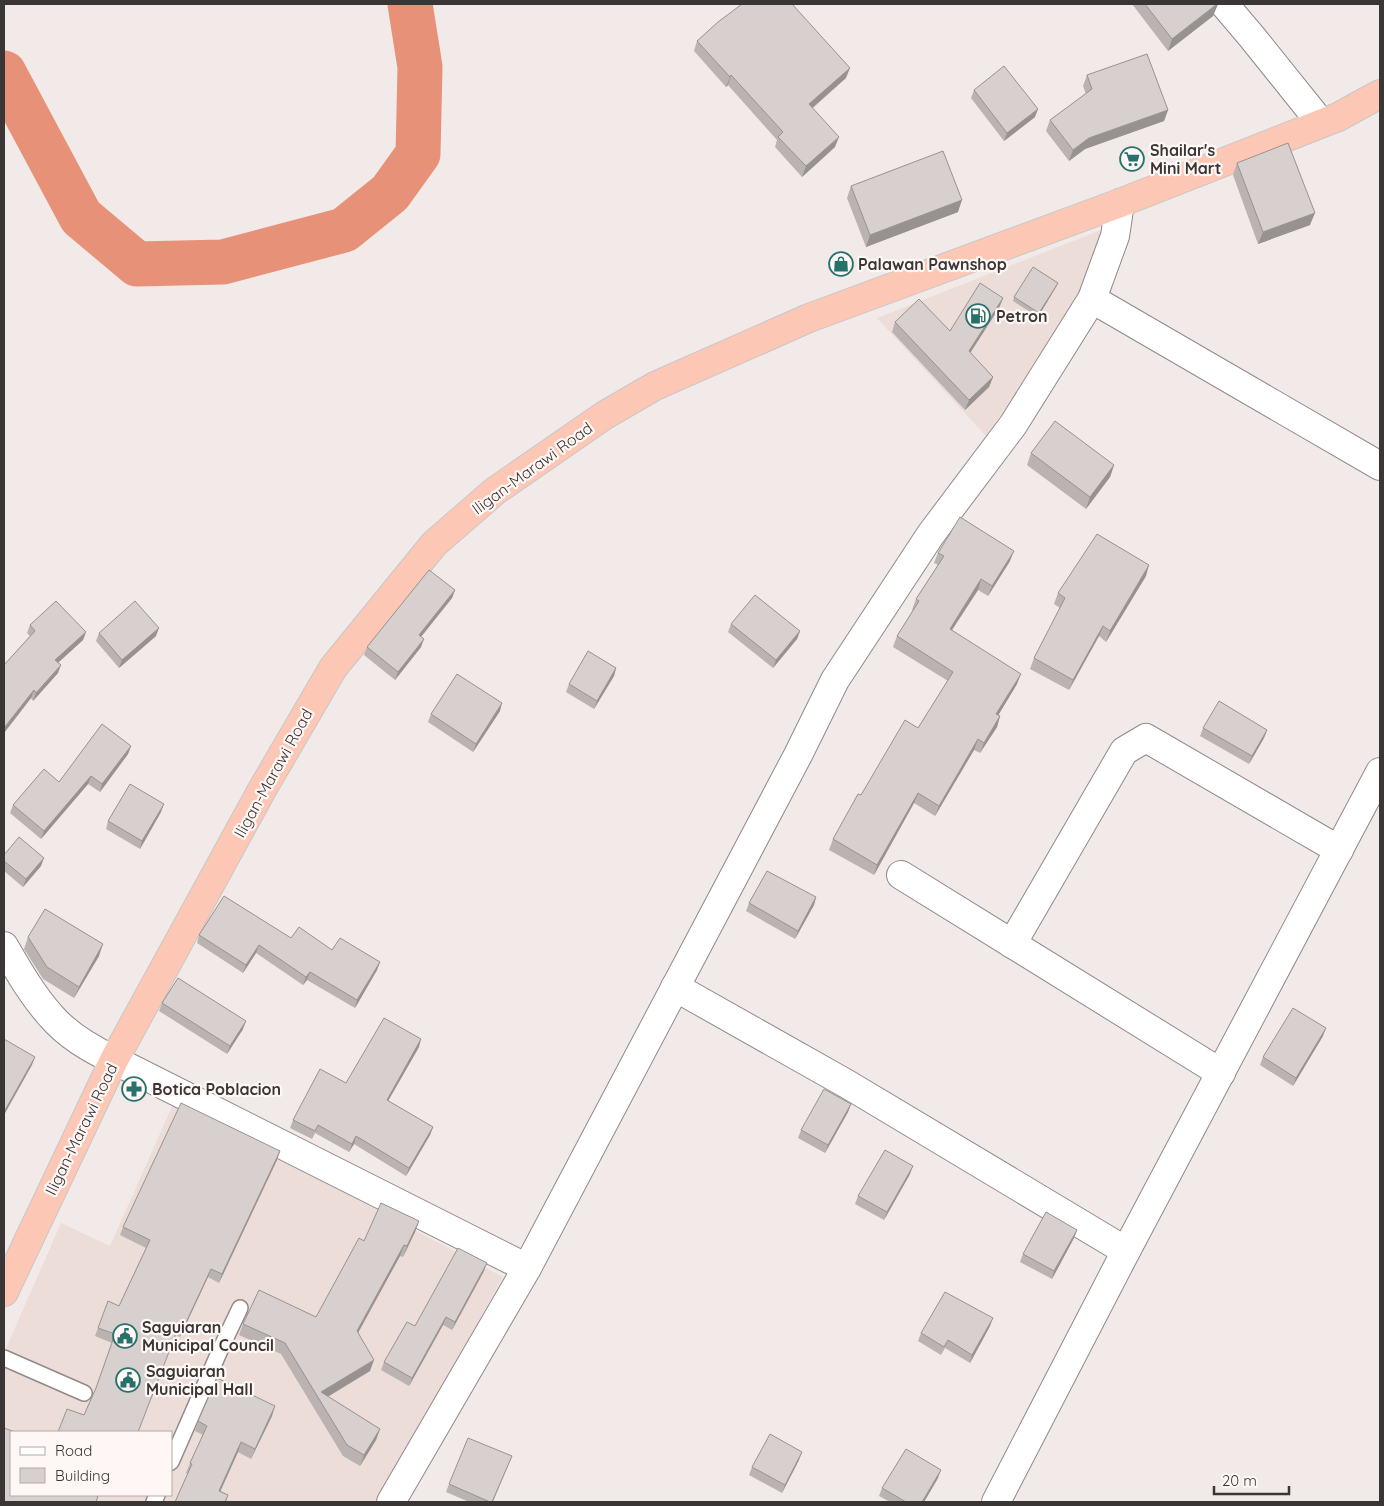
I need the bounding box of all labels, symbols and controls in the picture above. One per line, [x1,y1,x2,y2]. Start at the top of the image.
place label: Shailar's Mini Mart [1150,140,1221,178]
supermarket icon: Shailar's Mini Mart [1119,146,1145,172]
shop icon: Palawan Pawnshop [828,251,854,277]
place label: Palawan Pawnshop [858,254,1007,274]
fuel station icon: Petron [965,303,991,329]
place label: Petron [996,306,1048,326]
street label: Iligan-Marawi Road [468,418,596,518]
street label: Iligan-Marawi Road [229,705,317,841]
street label: Iligan-Marawi Road [40,1060,122,1198]
pharmacy icon: Botica Poblacion [121,1076,147,1102]
place label: Botica Poblacion [152,1079,281,1099]
place label: Saguiaran Municipal Council [142,1317,274,1355]
public building icon: Saguiaran Municipal Council [112,1323,138,1349]
place label: Saguiaran Municipal Hall [146,1361,253,1399]
public building icon: Saguiaran Municipal Hall [115,1367,141,1393]
legend [10,1431,172,1496]
text: Road [55,1441,92,1460]
scale bar [1214,1464,1289,1496]
text: Building [55,1466,110,1485]
text: 20 m [1222,1471,1257,1490]

